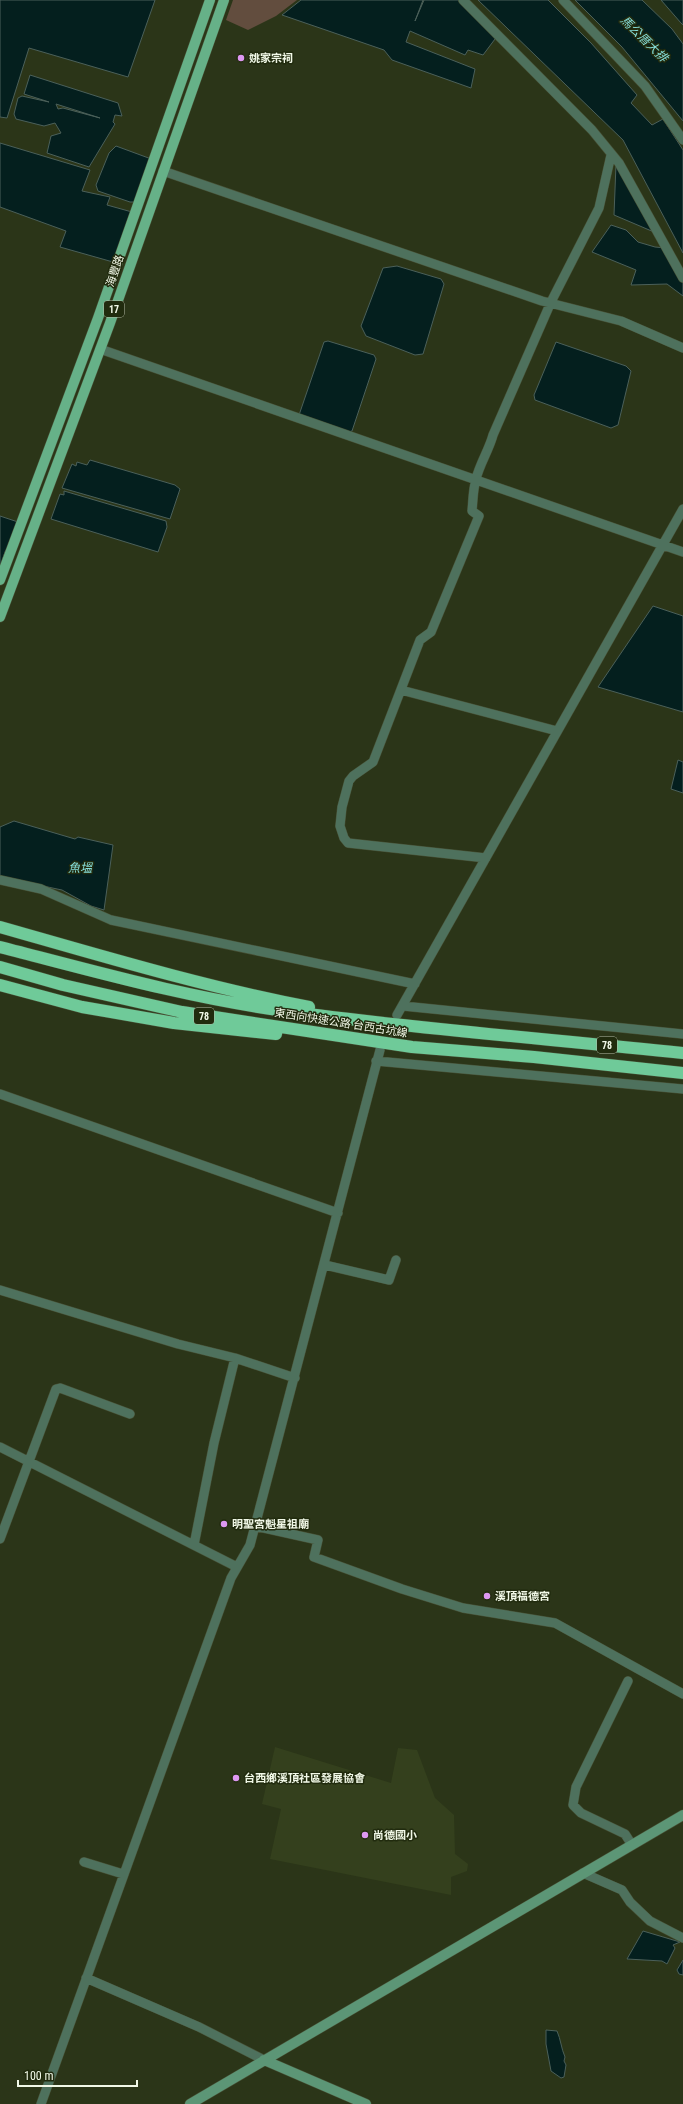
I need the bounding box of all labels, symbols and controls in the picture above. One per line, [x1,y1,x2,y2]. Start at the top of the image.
water label: 馬公厝大排 [618,13,672,66]
place label: 姚家宗祠 [249,52,293,65]
marker: 姚家宗祠 [236,53,246,63]
street label: 海豐路 [103,253,127,289]
road number: 17 [104,301,124,317]
water label: 魚塭 [68,861,93,875]
street label: 東西向快速公路 台西古坑線 [274,1006,408,1040]
road number: 78 [194,1008,214,1024]
road number: 78 [597,1037,617,1053]
place label: 明聖宮魁星祖廟 [232,1518,309,1531]
marker: 明聖宮魁星祖廟 [219,1519,229,1529]
place label: 溪頂福德宮 [495,1590,550,1603]
marker: 溪頂福德宮 [482,1591,492,1601]
place label: 台西鄉溪頂社區發展協會 [244,1772,365,1785]
marker: 台西鄉溪頂社區發展協會 [231,1773,241,1783]
place label: 尚德國小 [373,1829,417,1842]
marker: 尚德國小 [360,1830,370,1840]
scale bar [18,2062,137,2088]
text: 100 m [24,2069,54,2083]

